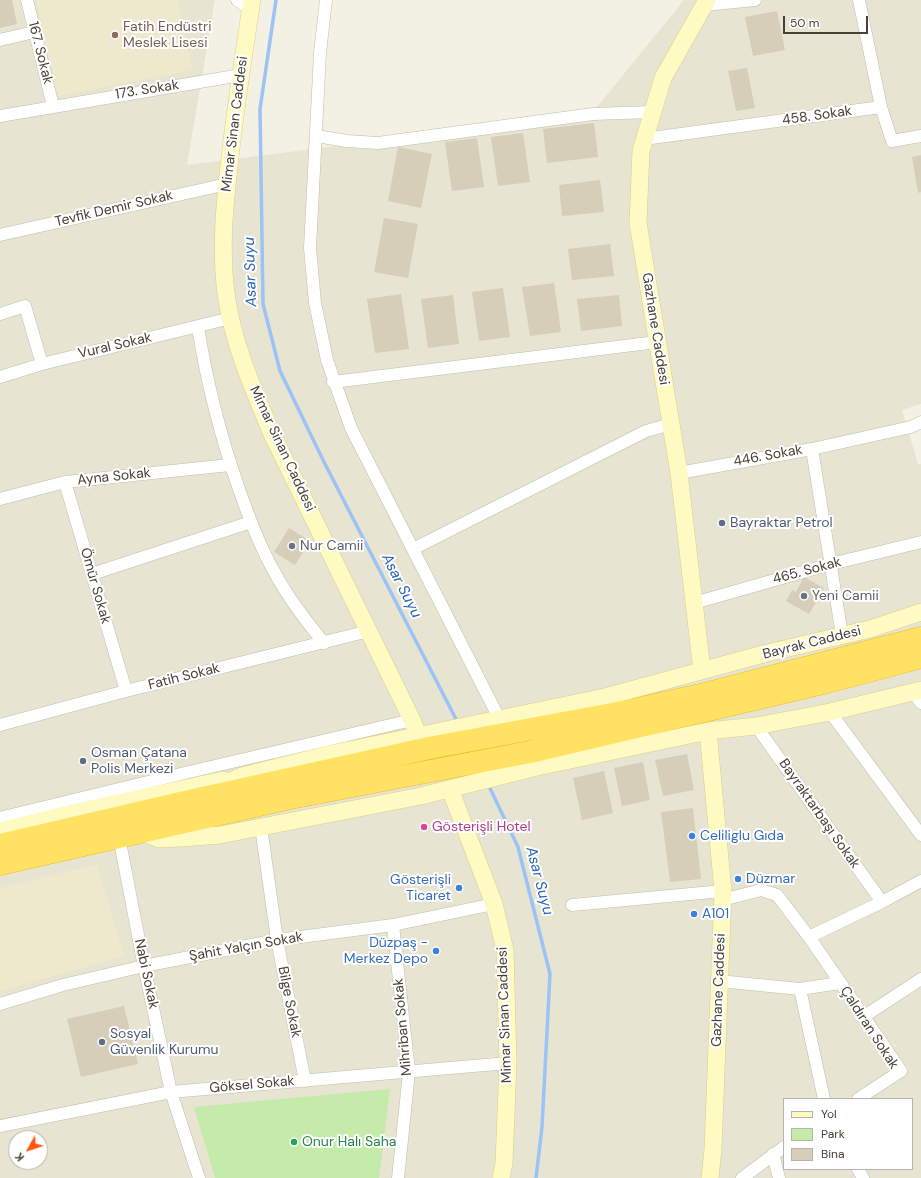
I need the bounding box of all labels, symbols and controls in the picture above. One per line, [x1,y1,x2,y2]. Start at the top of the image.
scale bar [785,8,870,34]
text: 50 m [790,15,819,31]
place label: Fatih Endüstri Meslek Lisesi [123,19,212,52]
street label: 167. Sokak [24,20,56,86]
marker: Fatih Endüstri Meslek Lisesi [110,30,120,40]
street label: Mimar Sinan Caddesi [218,55,252,193]
street label: 173. Sokak [114,77,180,103]
street label: 458. Sokak [781,103,853,129]
street label: Tevfik Demir Sokak [53,187,175,231]
water label: Asar Suyu [241,237,261,307]
street label: Gazhane Caddesi [638,272,672,386]
street label: Vural Sokak [77,329,153,363]
street label: Mimar Sinan Caddesi [246,384,318,514]
street label: 446. Sokak [732,442,804,470]
street label: Ayna Sokak [76,465,152,489]
place label: Bayraktar Petrol [730,515,833,531]
marker: Bayraktar Petrol [717,518,727,528]
place label: Nur Camii [300,538,363,554]
marker: Nur Camii [287,541,297,551]
street label: Ömür Sokak [76,546,114,626]
water label: Asar Suyu [377,551,425,621]
street label: 465. Sokak [771,554,843,588]
place label: Yeni Camii [812,588,879,604]
marker: Yeni Camii [799,591,809,601]
street label: Bayrak Caddesi [761,623,863,663]
street label: Fatih Sokak [146,660,222,694]
place label: Osman Çatana Polis Merkezi [91,745,187,778]
marker: Osman Çatana Polis Merkezi [78,756,88,766]
street label: Bayraktarbaşı Sokak [775,756,863,872]
place label: Gösterişli Hotel [432,819,531,835]
marker: Gösterişli Hotel [419,822,429,832]
place label: Celiliglu Gıda [700,828,784,844]
marker: Celiliglu Gıda [687,831,697,841]
water label: Asar Suyu [521,845,557,917]
place label: Düzmar [746,871,795,887]
place label: Gösterişli Ticaret [390,872,451,904]
marker: Düzmar [733,874,743,884]
marker: Gösterişli Ticaret [454,883,464,893]
place label: A101 [702,906,729,922]
marker: A101 [689,909,699,919]
street label: Şahit Yalçın Sokak [188,929,304,965]
street label: Gazhane Caddesi [709,933,729,1047]
place label: Düzpaş - Merkez Depo [344,935,428,968]
street label: Nabi Sokak [130,937,162,1011]
marker: Düzpaş - Merkez Depo [431,946,441,956]
street label: Mimar Sinan Caddesi [494,946,516,1084]
street label: Bilge Sokak [274,965,304,1039]
street label: Mihriban Sokak [390,977,416,1077]
street label: Çaldıran Sokak [836,983,902,1073]
place label: Sosyal Güvenlik Kurumu [110,1026,219,1058]
marker: Sosyal Güvenlik Kurumu [97,1037,107,1047]
street label: Göksel Sokak [209,1073,295,1097]
legend [783,1098,913,1170]
text: Yol [821,1106,837,1122]
text: Park [821,1126,845,1142]
north arrow [8,1130,48,1170]
place label: Onur Halı Saha [302,1134,396,1150]
marker: Onur Halı Saha [289,1137,299,1147]
text: Bina [821,1146,845,1162]
text: K [12,1150,27,1164]

